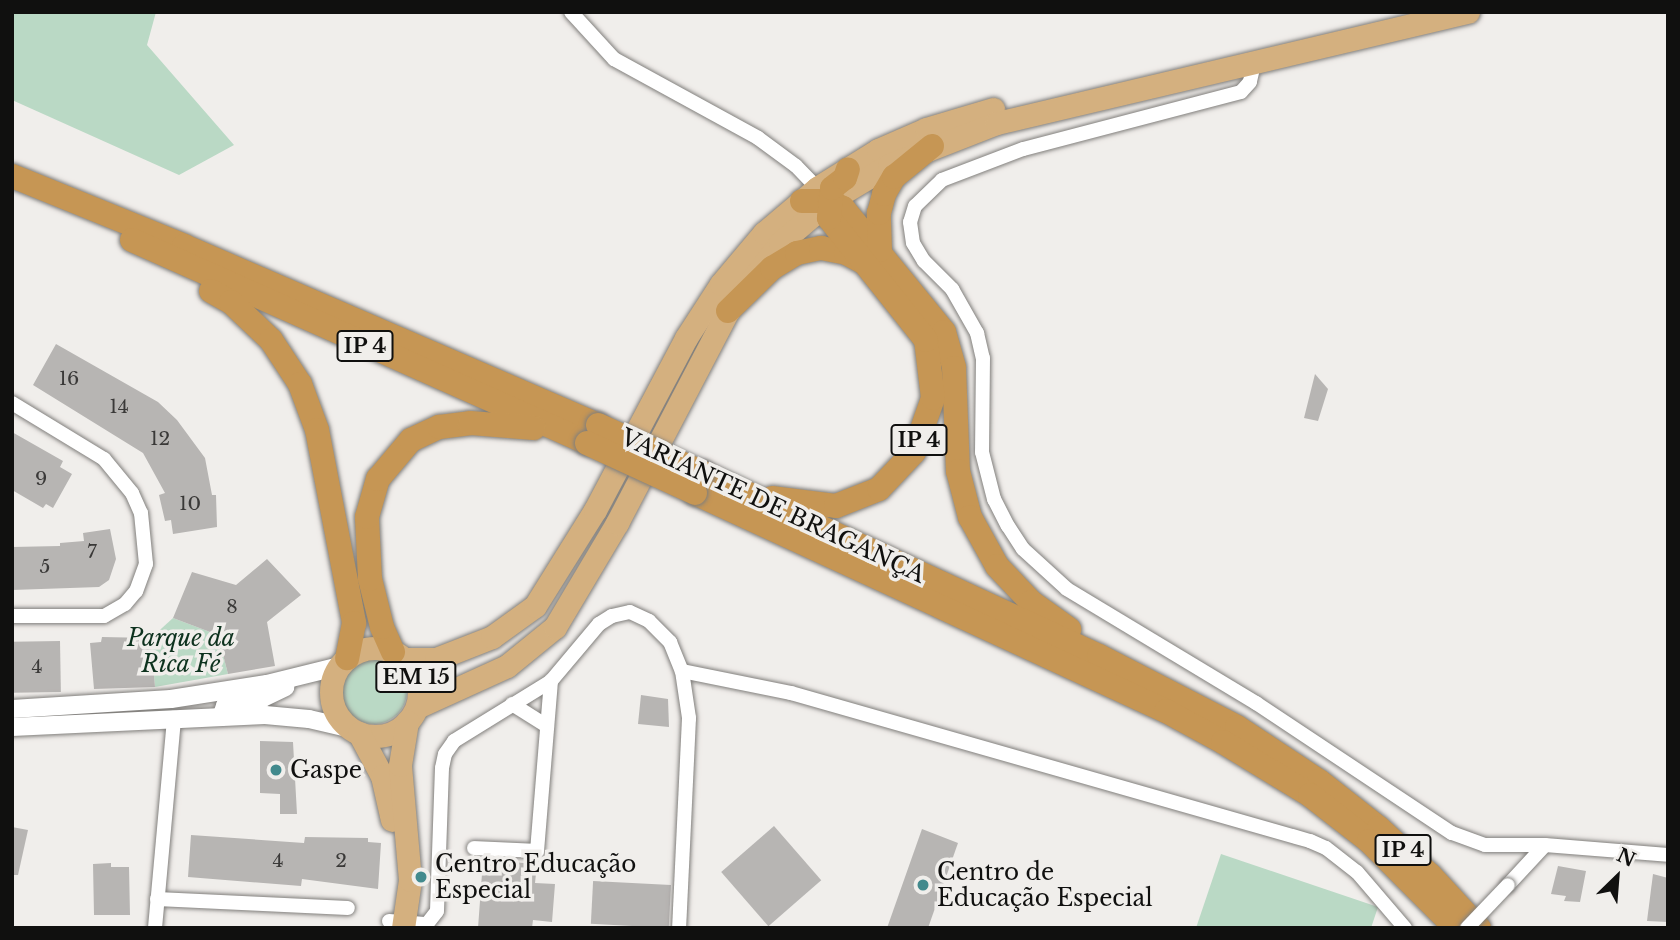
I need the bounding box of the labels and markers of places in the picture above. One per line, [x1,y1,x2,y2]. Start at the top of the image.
place label: Gaspe [290,756,362,784]
marker: Gaspe [268,762,284,778]
place label: Centro Educação Especial [435,850,636,904]
place label: Centro de Educação Especial [937,858,1153,912]
marker: Centro Educação Especial [413,869,429,885]
marker: Centro de Educação Especial [915,877,931,893]

